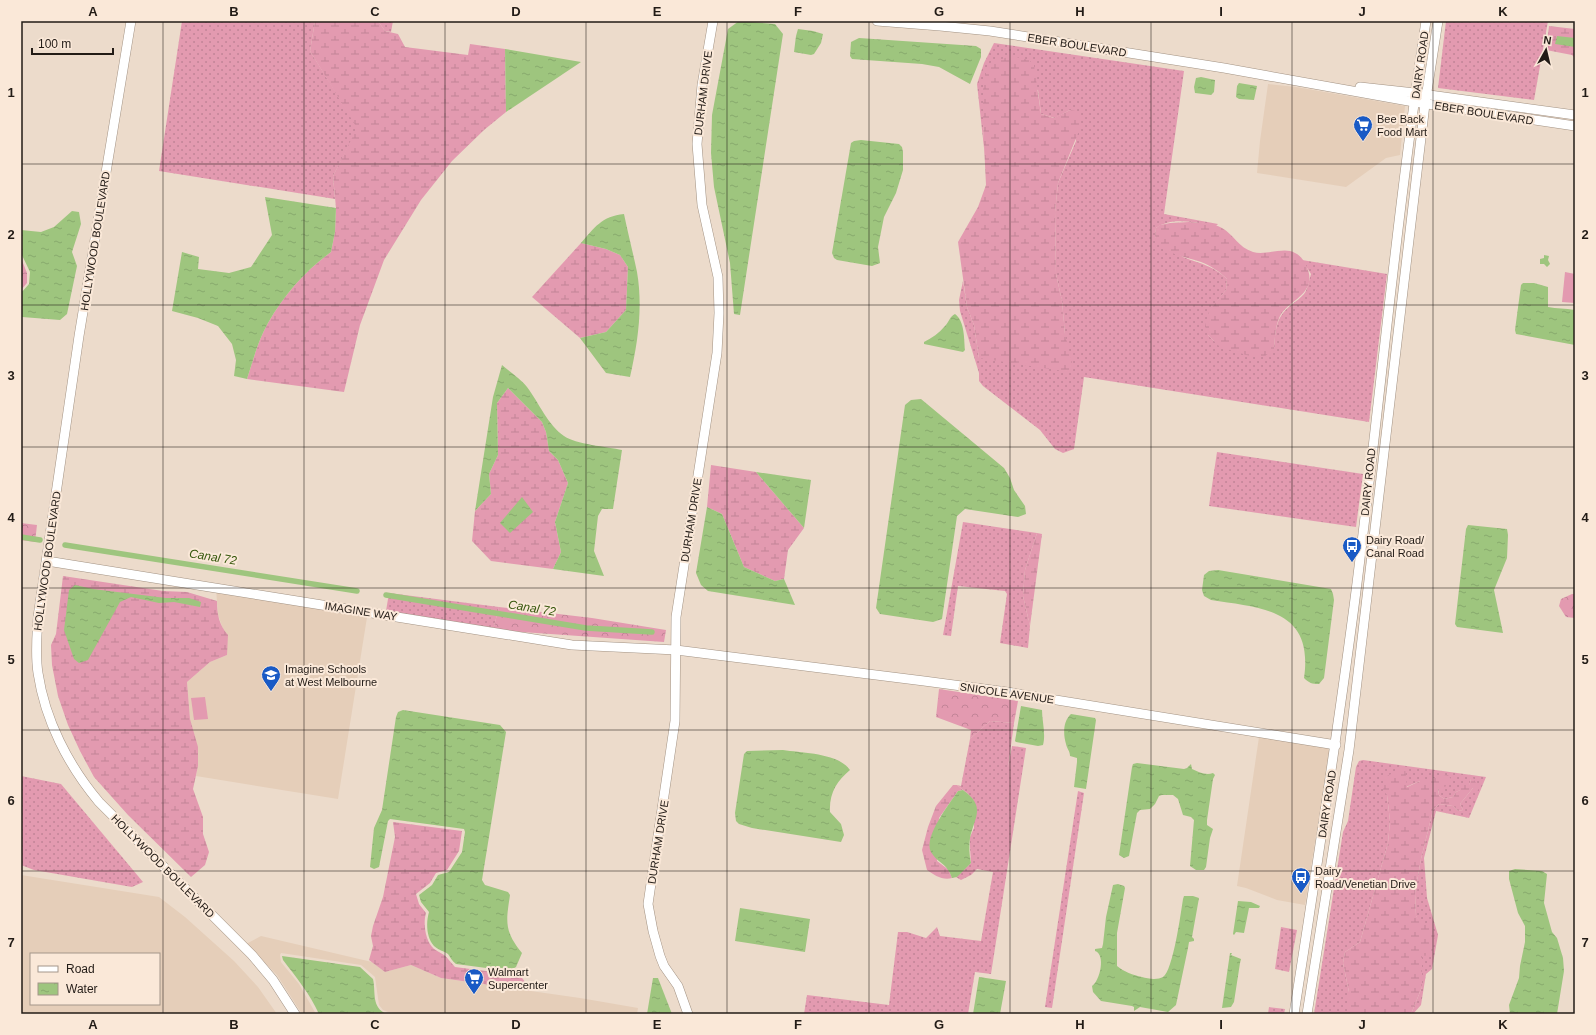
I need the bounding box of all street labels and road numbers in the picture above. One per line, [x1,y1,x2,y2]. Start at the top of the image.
street label: DAIRY ROAD [1409,30,1431,100]
street label: EBER BOULEVARD [1027,31,1127,59]
street label: DURHAM DRIVE [692,50,714,136]
street label: EBER BOULEVARD [1434,99,1534,127]
street label: HOLLYWOOD BOULEVARD [78,170,112,311]
street label: DAIRY ROAD [1358,447,1378,516]
street label: DURHAM DRIVE [678,477,704,563]
street label: HOLLYWOOD BOULEVARD [31,490,63,632]
street label: IMAGINE WAY [324,599,399,623]
street label: SNICOLE AVENUE [959,680,1055,706]
street label: DAIRY ROAD [1316,769,1338,839]
street label: DURHAM DRIVE [645,799,671,885]
street label: HOLLYWOOD BOULEVARD [109,812,217,920]

